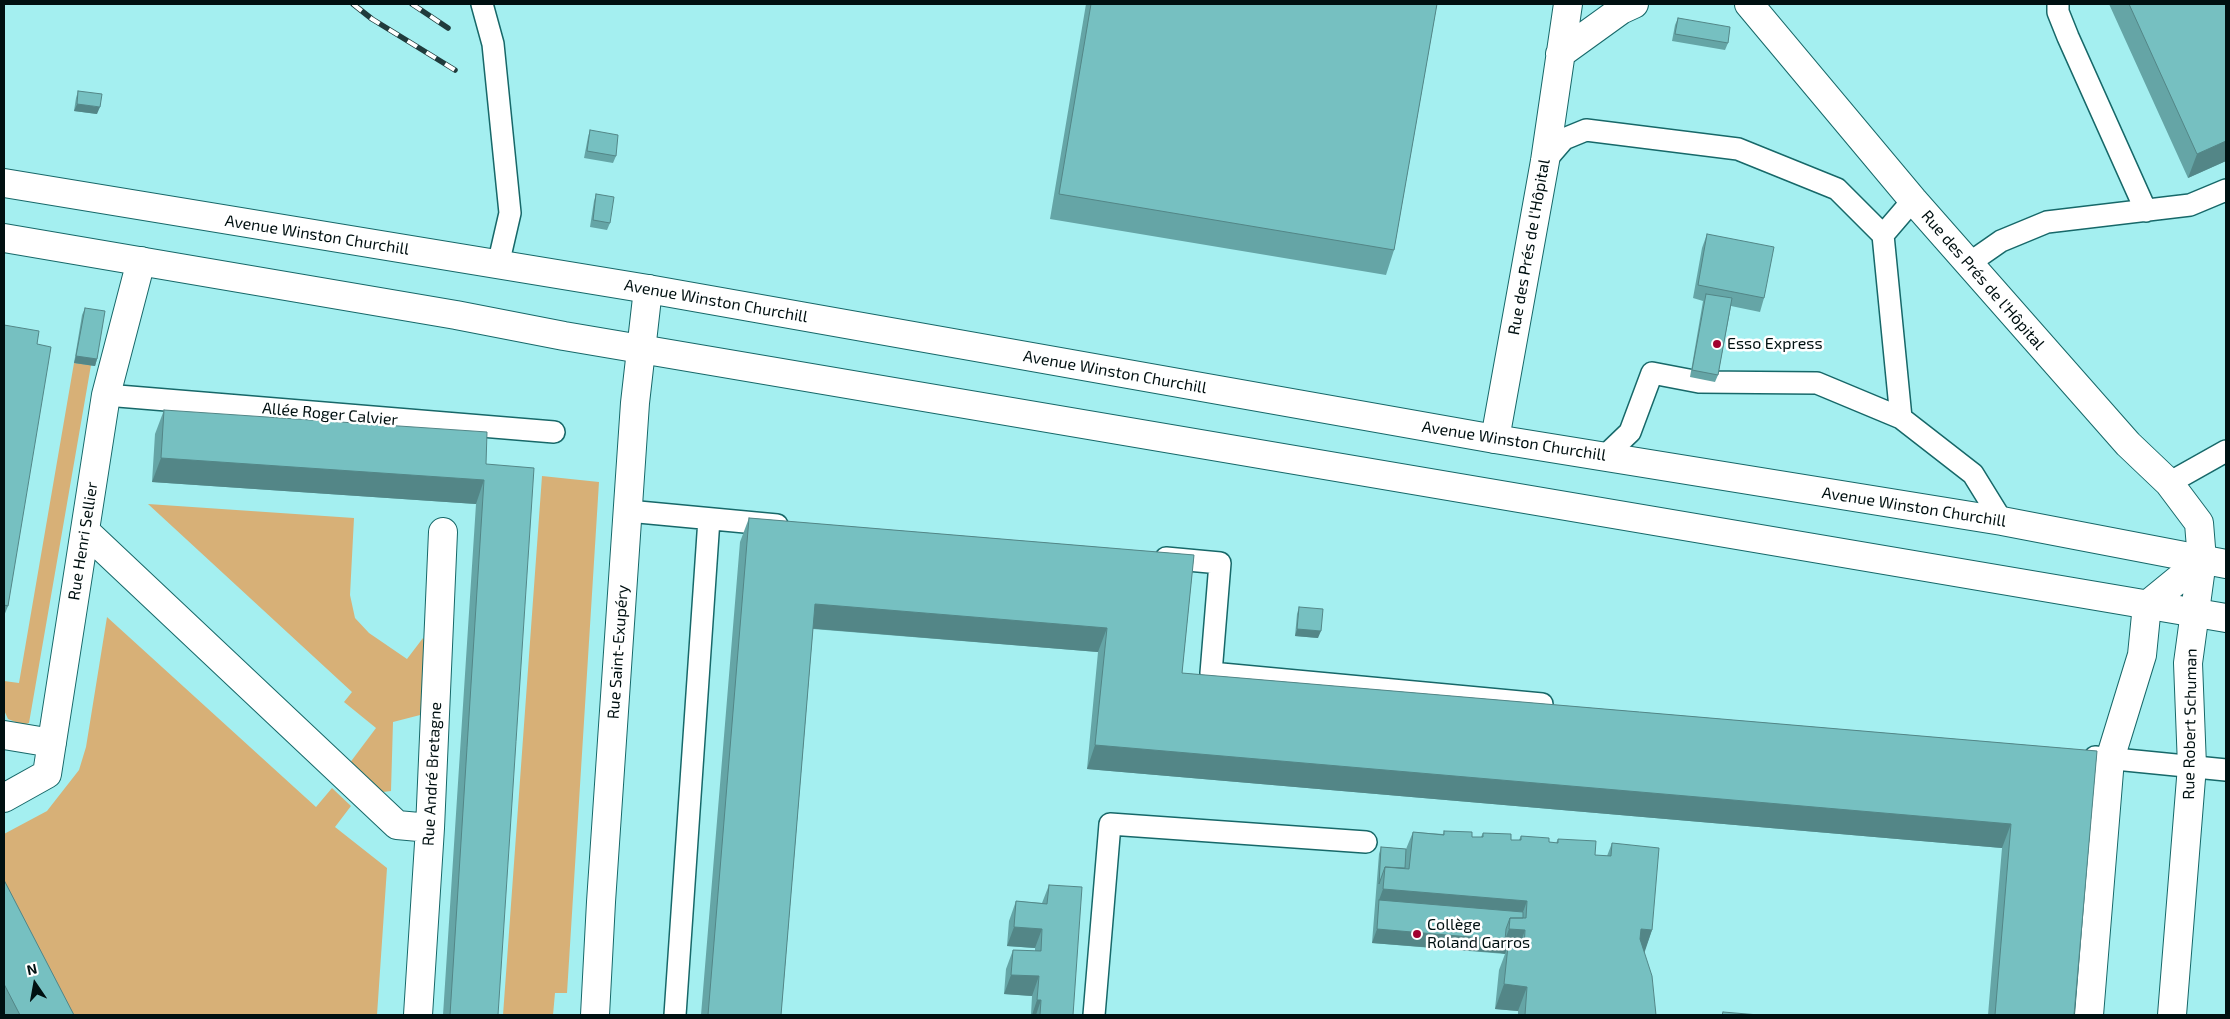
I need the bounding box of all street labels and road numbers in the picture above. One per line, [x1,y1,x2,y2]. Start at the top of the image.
street label: Rue des Prés de l'Hôpital [1504,158,1554,336]
street label: Rue des Prés de l'Hôpital [1917,206,2049,354]
street label: Avenue Winston Churchill [224,211,410,259]
street label: Avenue Winston Churchill [623,275,809,327]
street label: Avenue Winston Churchill [1022,346,1208,398]
street label: Allée Roger Calvier [261,398,399,430]
street label: Avenue Winston Churchill [1421,417,1607,465]
street label: Rue Henri Sellier [64,480,102,602]
street label: Avenue Winston Churchill [1821,483,2007,531]
street label: Rue Saint-Exupéry [604,584,632,720]
street label: Rue Robert Schuman [2179,648,2201,800]
street label: Rue André Bretagne [419,701,445,847]

